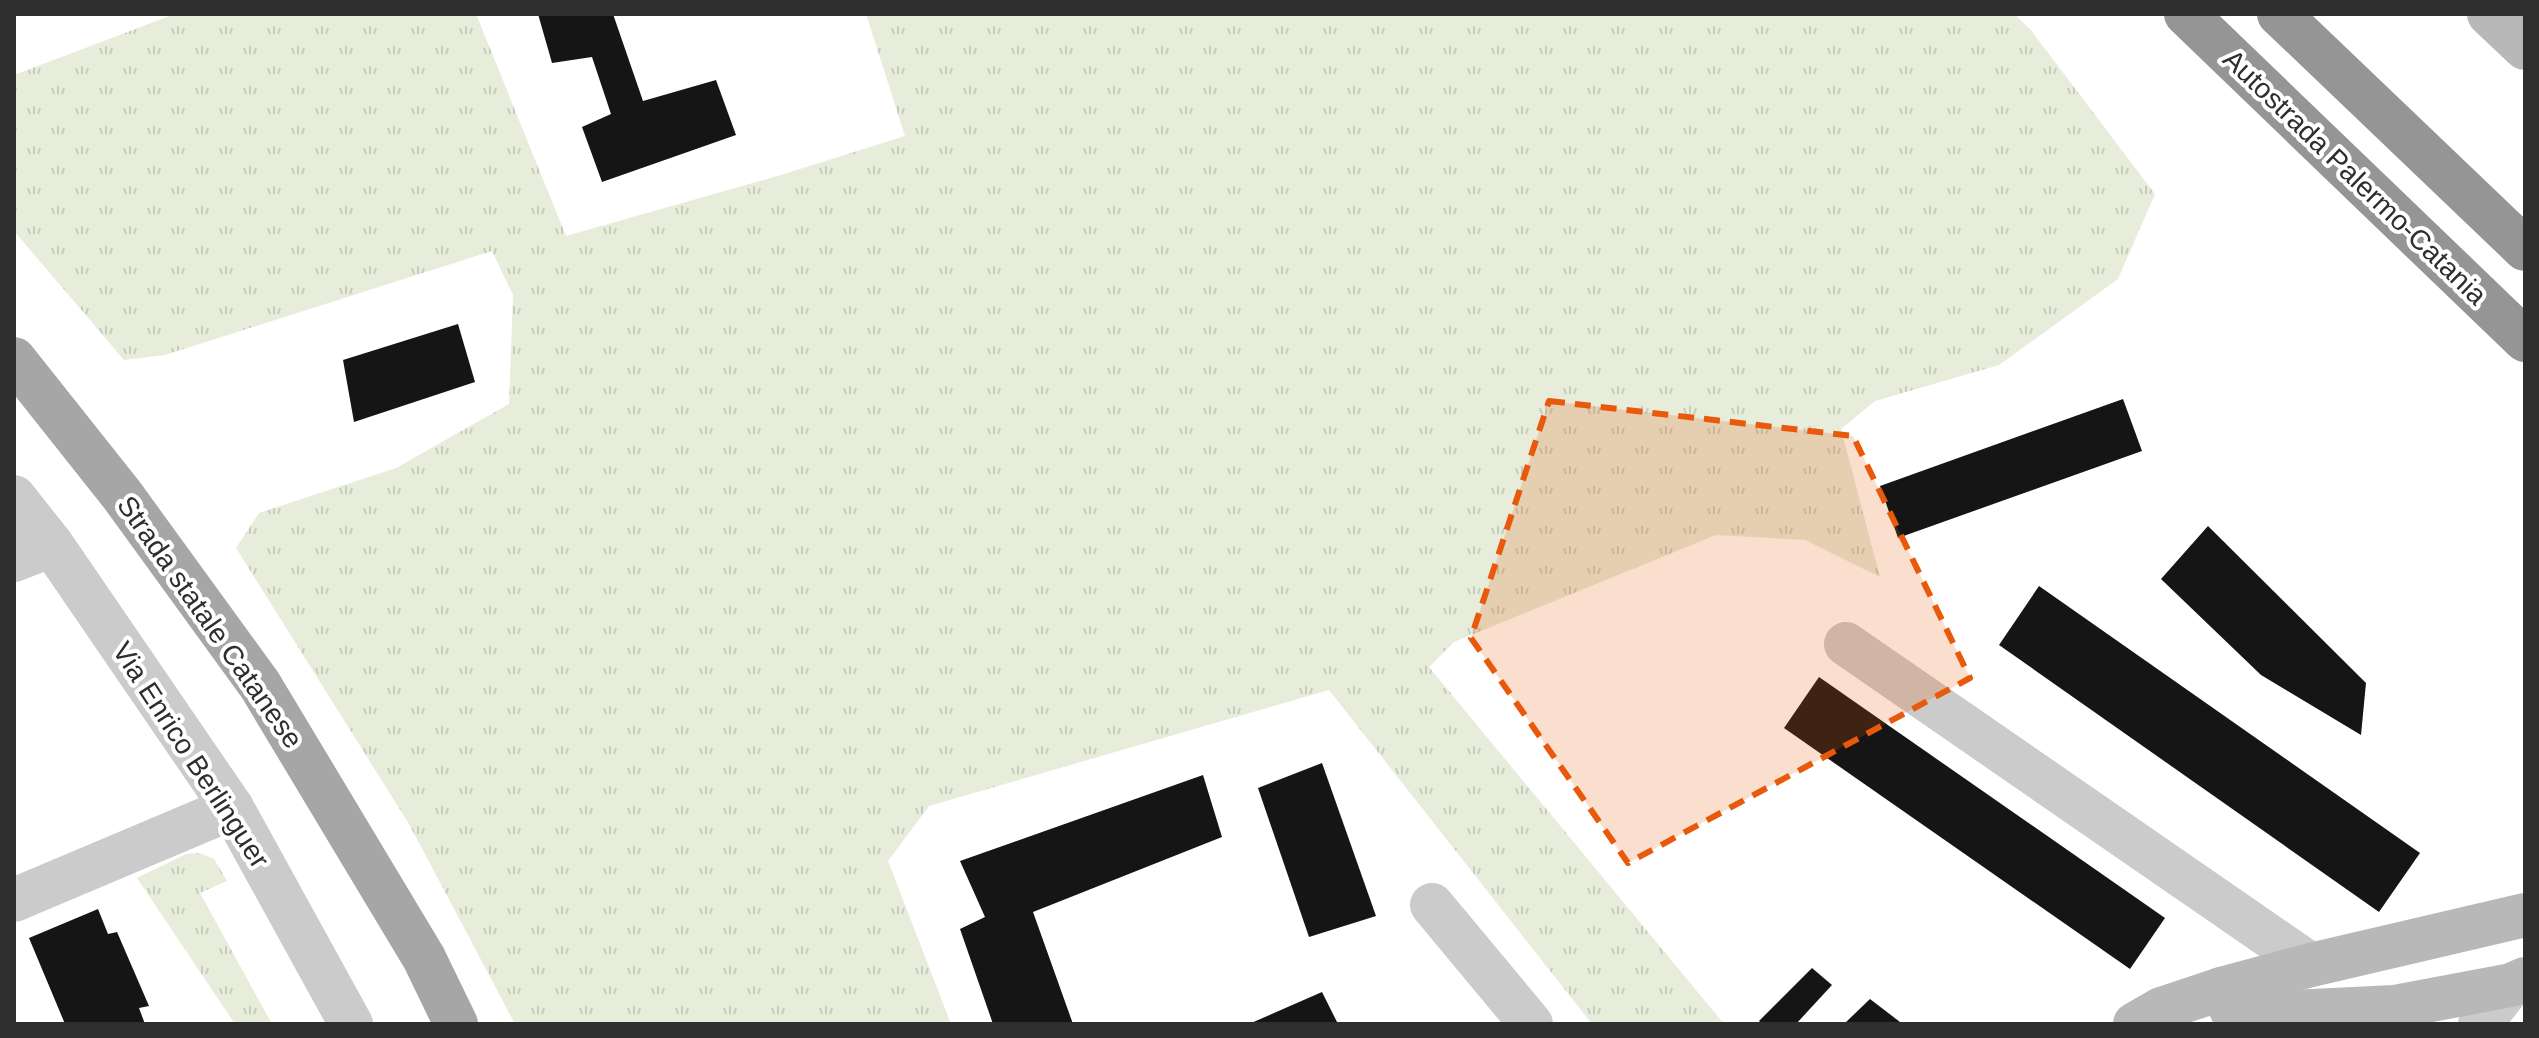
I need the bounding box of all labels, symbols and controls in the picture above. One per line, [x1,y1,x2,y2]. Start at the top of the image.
street label: Autostrada Palermo-Catania [2217,43,2493,311]
street label: Strada statale Catanese [111,490,309,754]
street label: Via Enrico Berlinguer [107,636,275,874]

